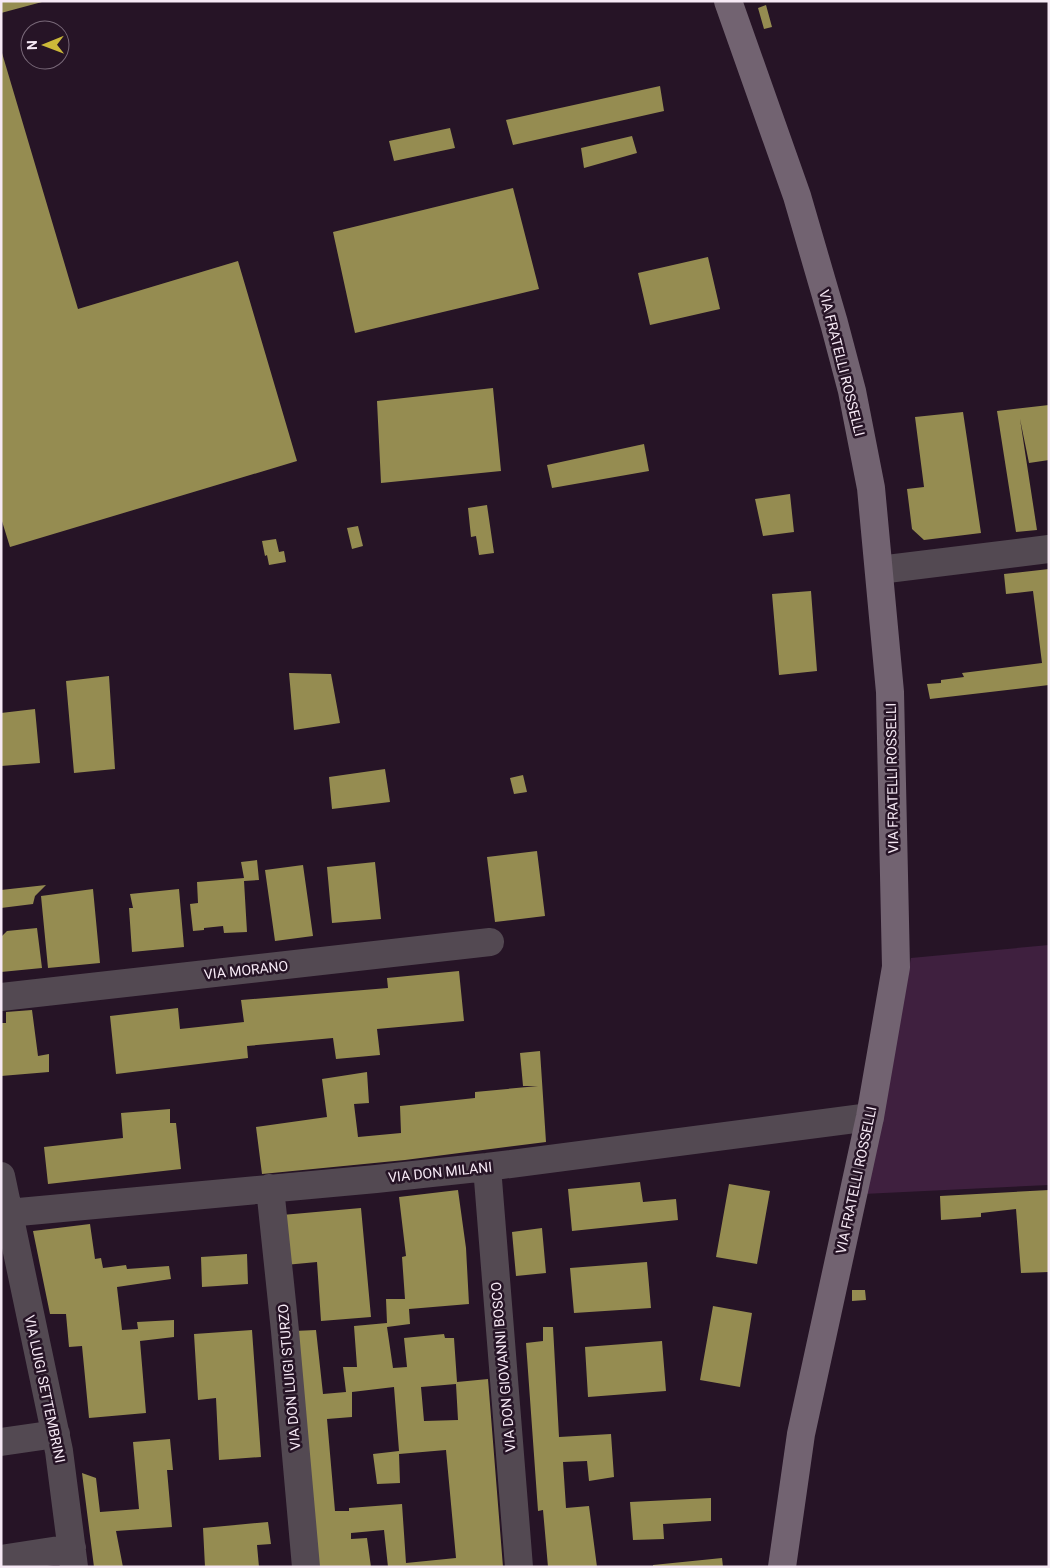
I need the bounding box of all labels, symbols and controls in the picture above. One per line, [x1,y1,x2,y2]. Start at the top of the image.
north arrow [20,20,70,70]
text: N [24,40,40,50]
street label: VIA FRATELLI ROSSELLI [816,288,868,438]
street label: VIA FRATELLI ROSSELLI [883,703,901,853]
street label: VIA MORANO [203,958,289,982]
street label: VIA FRATELLI ROSSELLI [833,1105,879,1255]
street label: VIA DON MILANI [387,1159,493,1185]
street label: VIA DON GIOVANNI BOSCO [488,1281,518,1453]
street label: VIA DON LUIGI STURZO [275,1303,303,1451]
street label: VIA LUIGI SETTEMBRINI [22,1314,68,1464]

